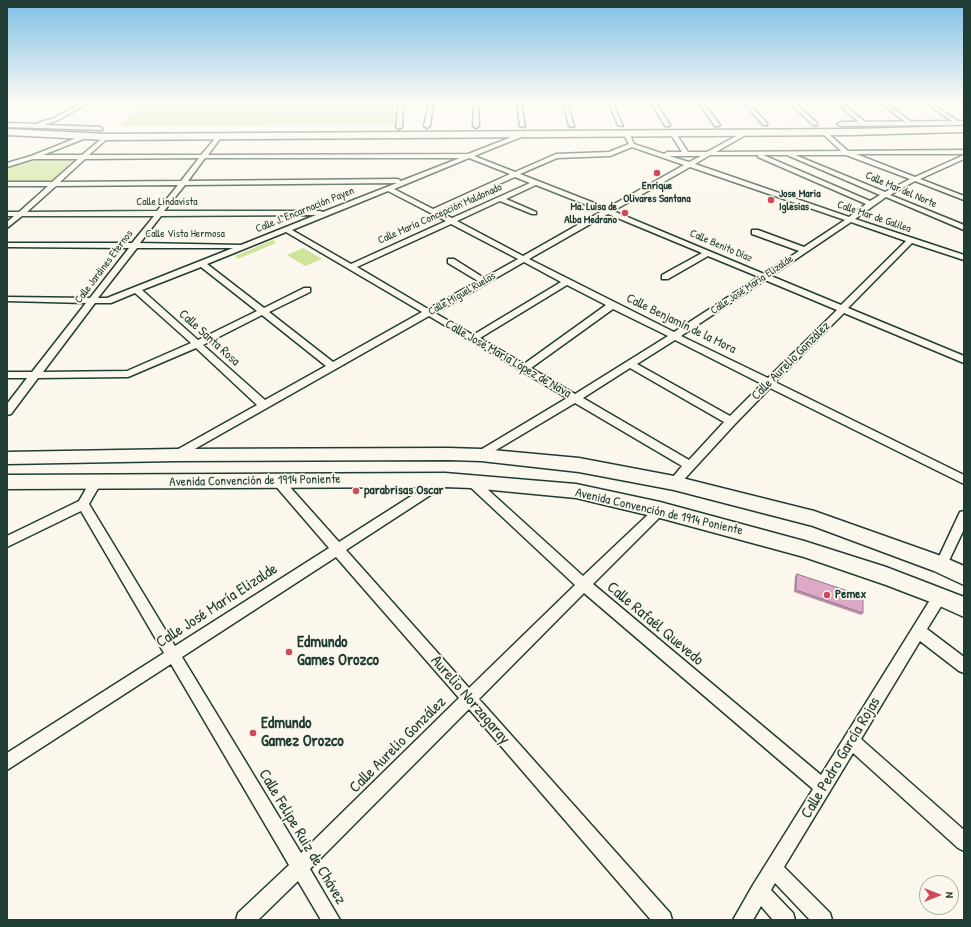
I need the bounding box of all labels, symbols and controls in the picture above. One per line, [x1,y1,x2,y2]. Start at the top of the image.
marker: Enrique Olivares Santana [652,168,662,178]
street label: Calle Mar del Norte [863,169,939,211]
place label: Enrique Olivares Santana [623,179,691,205]
street label: Calle María Concepción Maldonado [376,181,504,247]
street label: Calle J. Encarnación Payen [254,184,356,236]
place label: Jose Maria Iglesias [779,187,821,213]
street label: Calle Lindavista [136,195,198,209]
marker: Jose Maria Iglesias [766,195,776,205]
street label: Calle Mar de Galilea [835,198,913,236]
place label: Ma. Luisa de Alba Medrano [564,200,617,226]
marker: Ma. Luisa de Alba Medrano [620,208,630,218]
street label: Calle Vista Hermosa [145,227,225,241]
street label: Calle Benito Díaz [688,227,754,265]
street label: Calle Jardines Eternos [72,228,136,306]
street label: Calle José María Elizalde [708,252,796,318]
street label: Calle Miguel Ruelas [426,269,498,319]
street label: Calle Benjamín de la Mora [624,291,738,357]
street label: Calle Santa Rosa [175,307,243,369]
street label: Calle José María López de Nava [442,317,574,401]
street label: Calle Aurelio González [749,319,833,403]
street label: Avenida Convención de 1914 Poniente [169,472,341,490]
place label: parabrisas Oscar [364,483,444,499]
street label: Avenida Convención de 1914 Poniente [574,485,744,539]
marker: parabrisas Oscar [351,486,361,496]
street label: Calle José María Elizalde [153,560,281,652]
street label: Calle Rafaél Quevedo [603,578,707,670]
place label: Pemex [835,587,866,603]
marker: Pemex [822,590,832,600]
place label: Edmundo Games Orozco [297,633,379,671]
marker: Edmundo Games Orozco [284,647,294,657]
street label: Aurelio Norzagaray [426,652,514,748]
street label: Calle Aurelio González [346,693,450,797]
street label: Calle Pedro García Rojas [797,694,885,822]
place label: Edmundo Gamez Orozco [261,714,344,752]
marker: Edmundo Gamez Orozco [248,728,258,738]
street label: Calle Felipe Ruiz de Chávez [254,766,350,908]
north arrow [919,875,959,915]
text: N [943,892,957,898]

